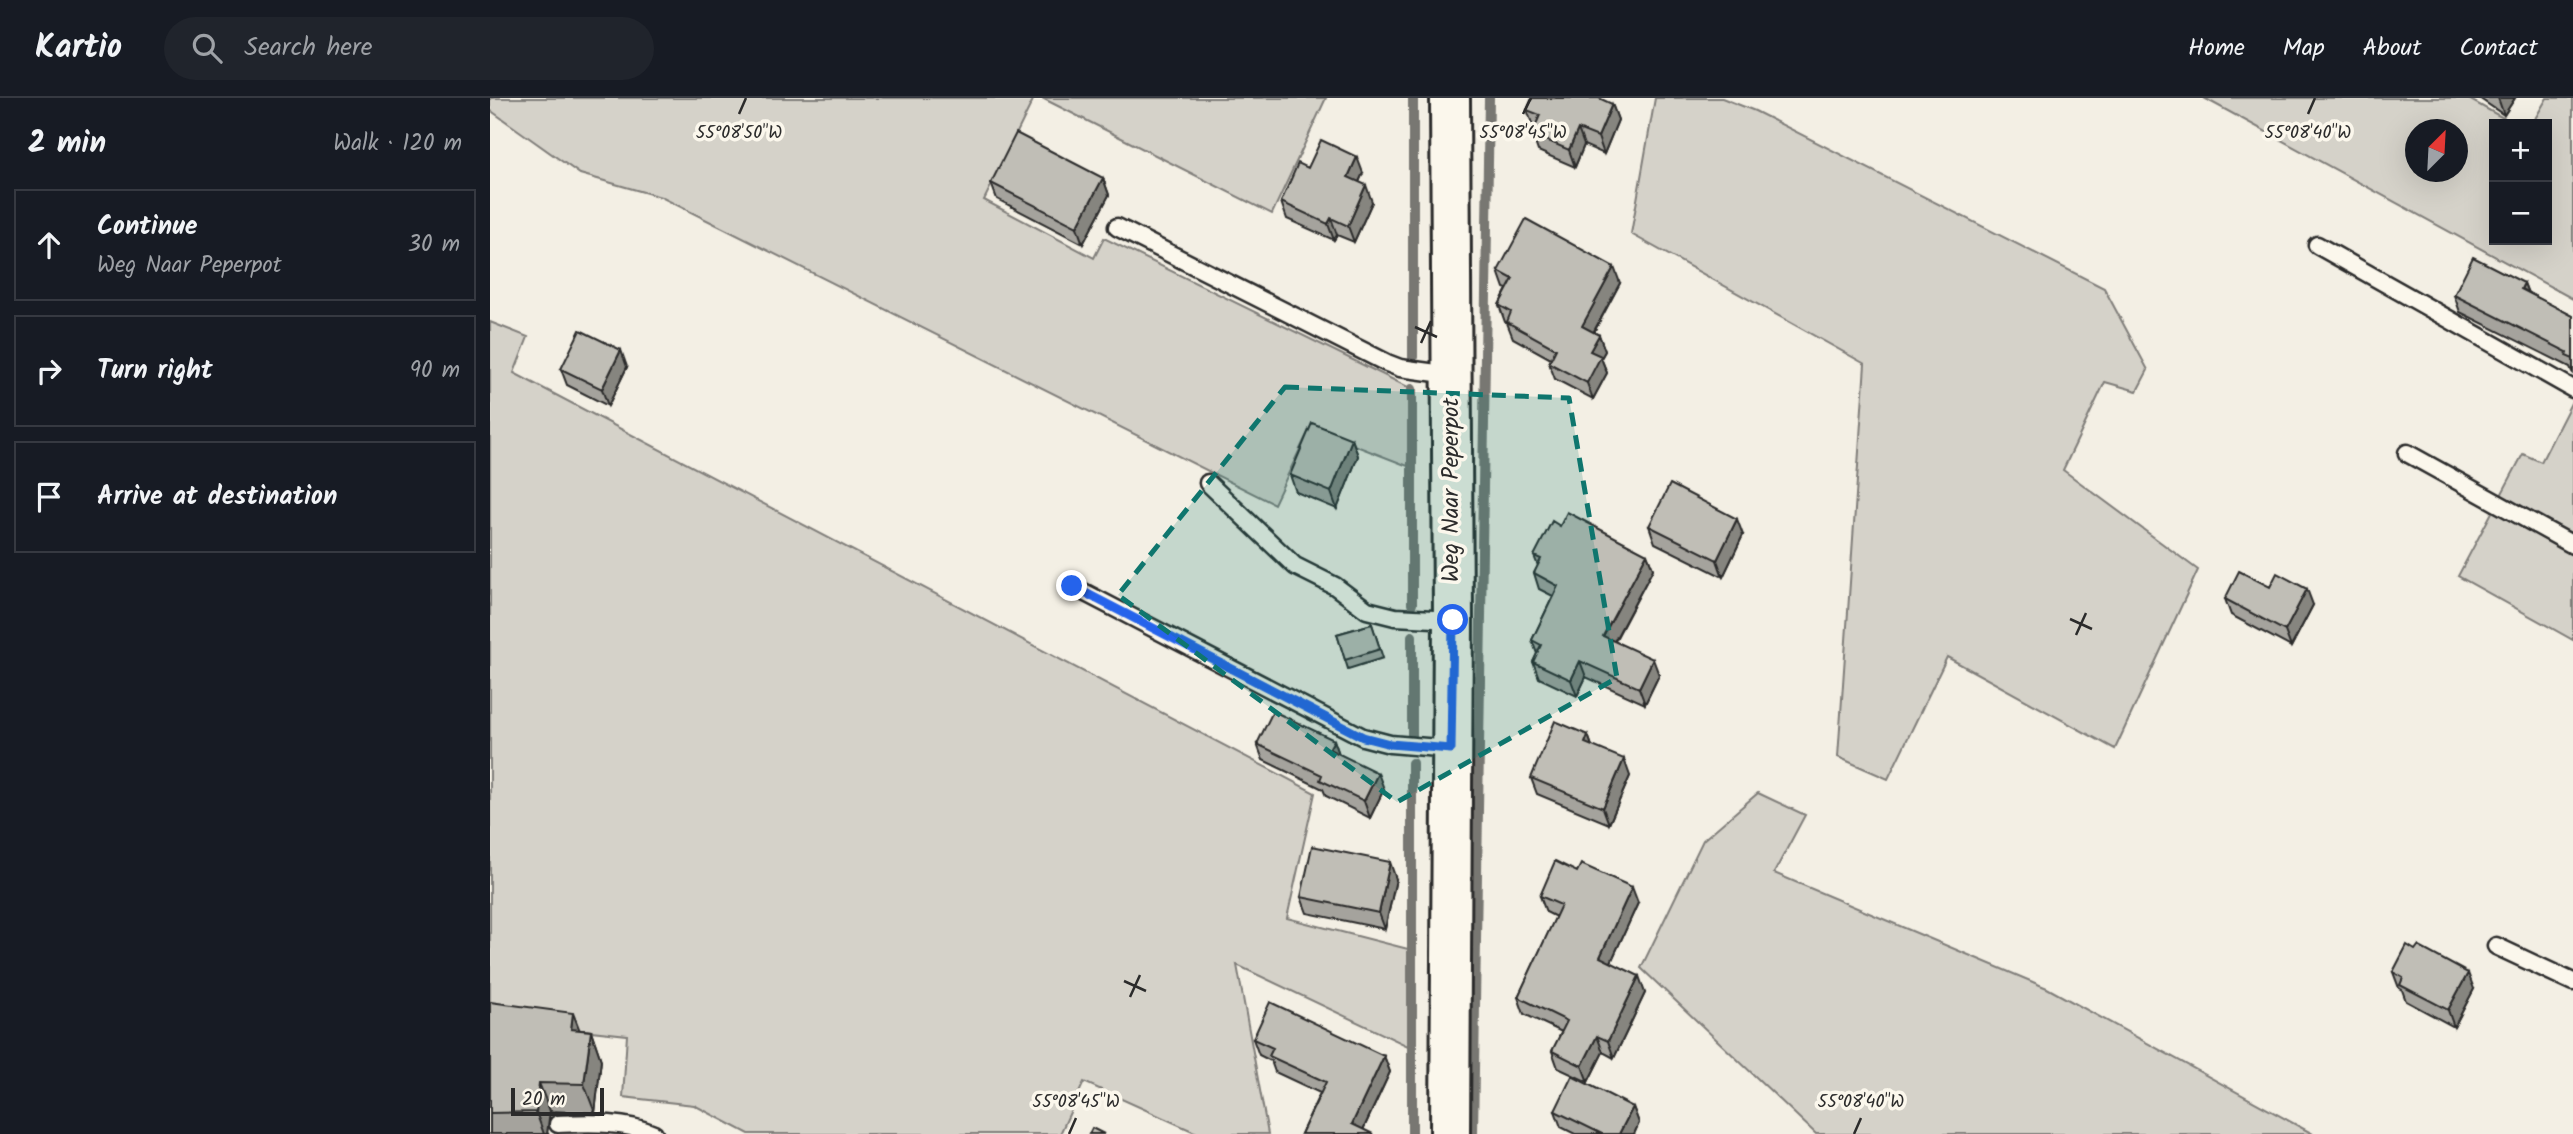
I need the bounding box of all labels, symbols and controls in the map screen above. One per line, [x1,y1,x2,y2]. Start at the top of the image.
search box [164,17,654,80]
text: Kartio [35,22,122,75]
text: Search here [244,27,372,69]
icon: search [188,29,226,67]
text: Home [2188,29,2245,68]
text: Map [2283,29,2325,68]
text: About [2363,29,2421,68]
text: Contact [2459,29,2538,68]
text: 55°08'50"W [696,119,782,148]
text: 55°08'45"W [1479,119,1567,148]
text: 55°08'40"W [2265,119,2351,148]
north arrow [2405,119,2468,182]
map controls [2489,119,2552,245]
button: + [2489,119,2552,182]
text: 2 min [28,120,106,168]
text: Walk · 120 m [333,126,462,162]
button: − [2489,182,2552,245]
text: Continue [97,206,198,248]
icon: ahead [30,226,68,264]
text: 30 m [408,227,460,263]
text: Weg Naar Peperpot [97,248,282,284]
text: Turn right [97,350,213,392]
icon: right [30,352,68,390]
text: 90 m [410,353,460,389]
street label: Weg Naar Peperpot [1434,397,1470,582]
text: Arrive at destination [97,476,337,518]
icon: arrive [30,478,68,516]
route end [1056,570,1087,601]
route start [1437,604,1468,635]
scale bar [511,1085,604,1117]
text: 20 m [522,1085,565,1115]
text: 55°08'45"W [1032,1088,1120,1117]
text: 55°08'40"W [1818,1088,1904,1117]

